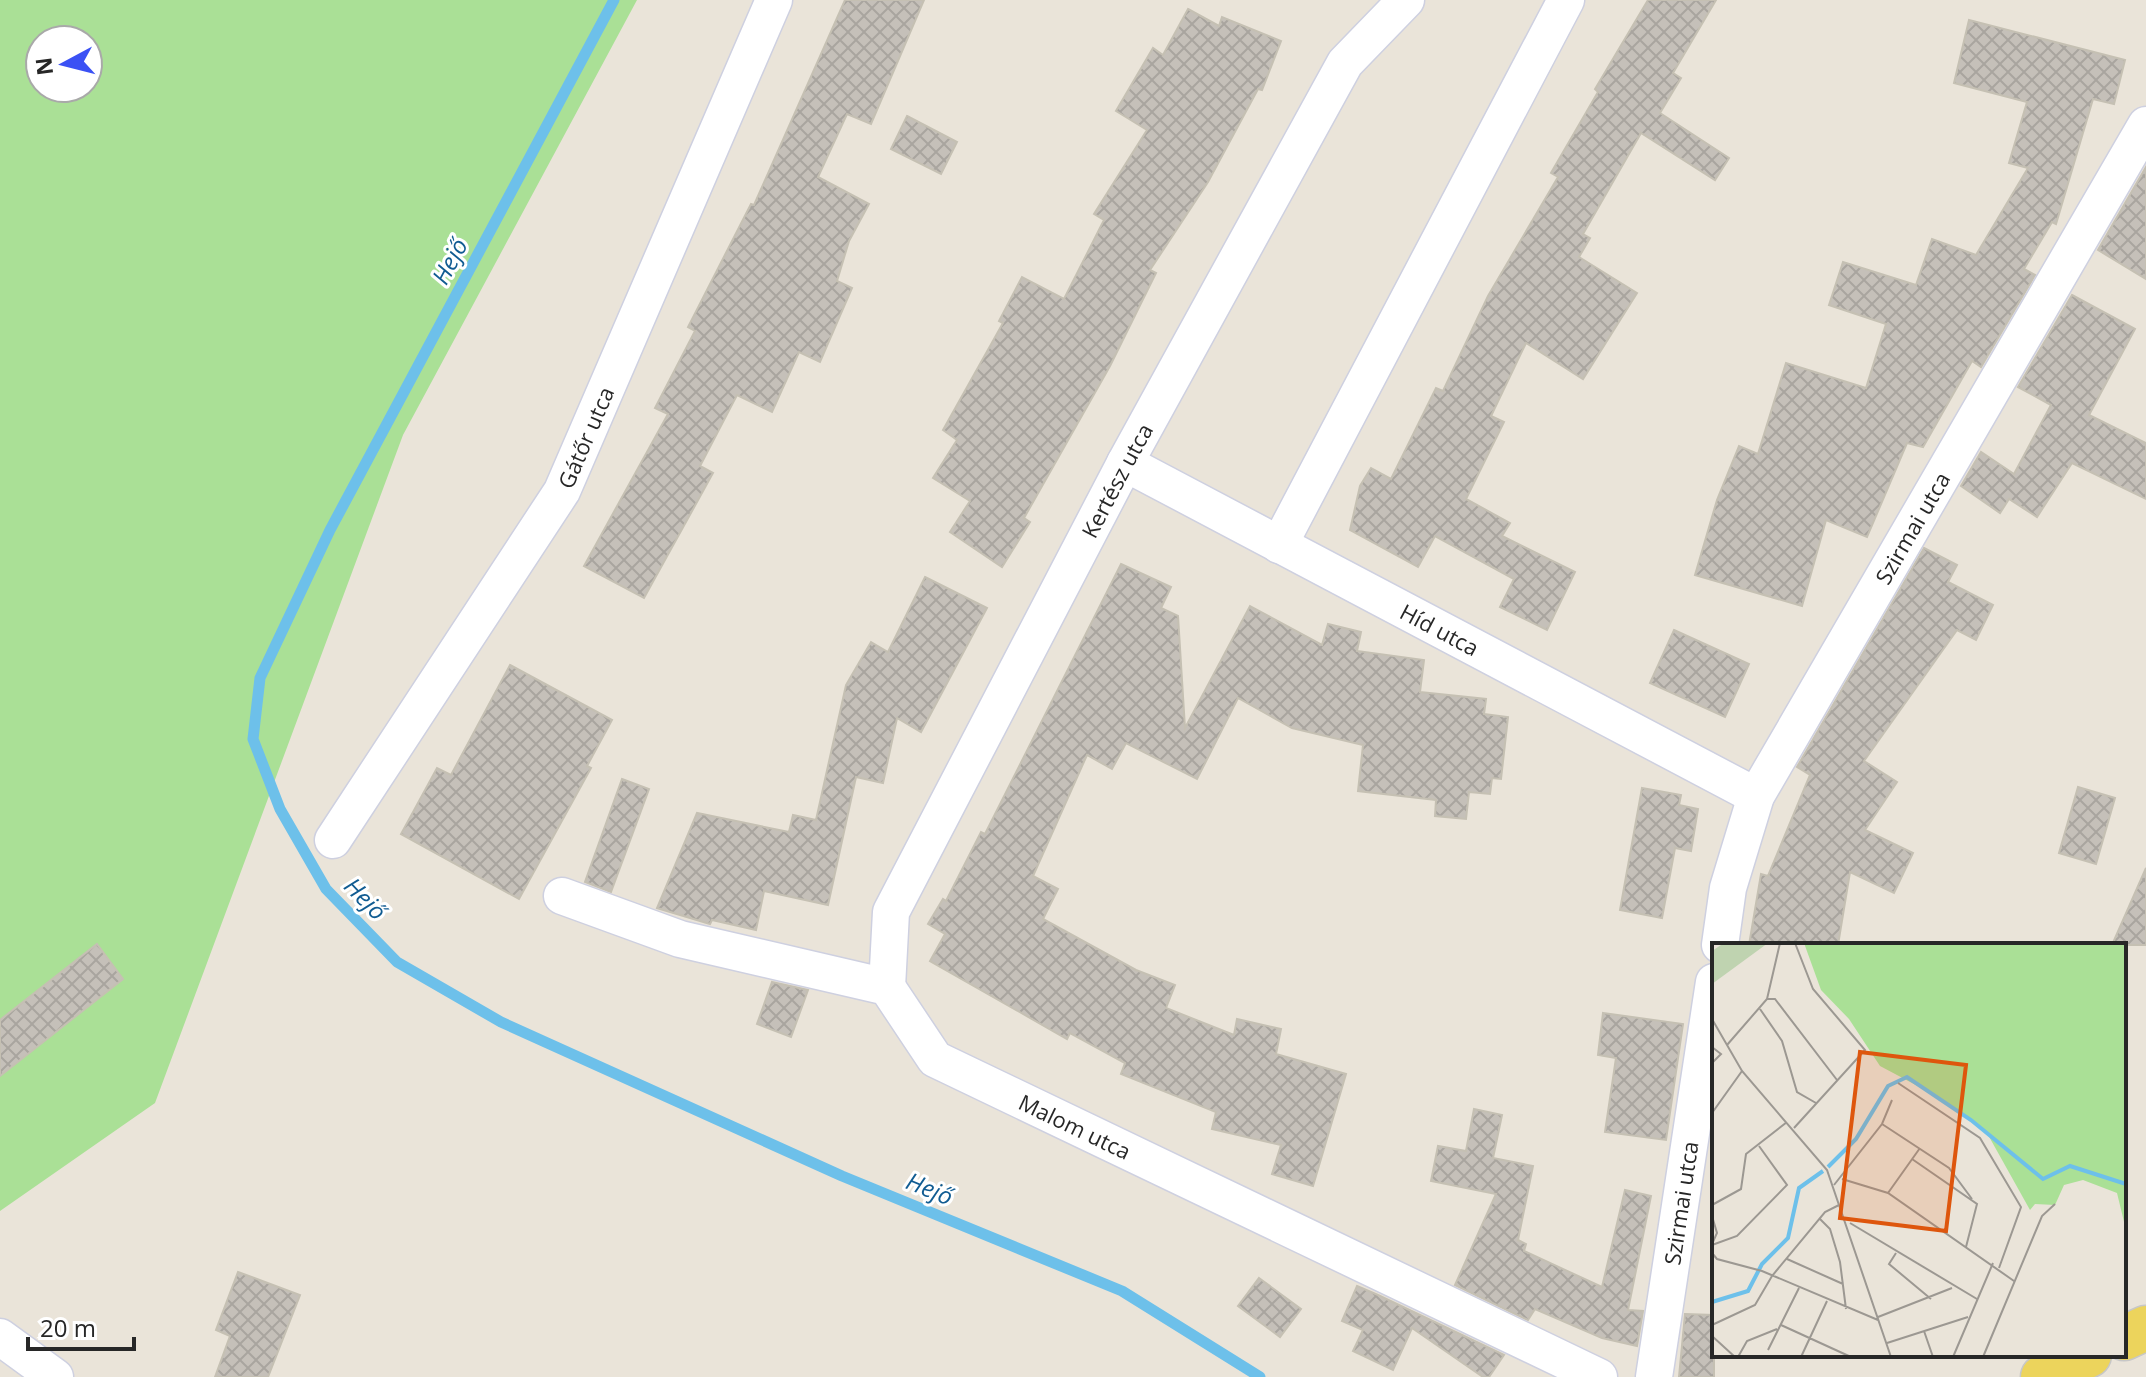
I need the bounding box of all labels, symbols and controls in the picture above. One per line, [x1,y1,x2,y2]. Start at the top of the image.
north arrow [24,24,104,104]
text: N [27,56,59,77]
water label: Hejő [423,231,475,290]
street label: Gátőr utca [550,382,620,493]
street label: Kertész utca [1074,418,1159,543]
street label: Szirmai utca [1868,466,1956,589]
street label: Híd utca [1395,596,1484,662]
water label: Hejő [338,869,396,928]
inset map [1712,943,2126,1357]
street label: Malom utca [1014,1086,1136,1166]
street label: Szirmai utca [1656,1139,1705,1267]
water label: Hejő [902,1164,960,1213]
scale bar [28,1301,134,1351]
text: 20 m [40,1311,96,1344]

